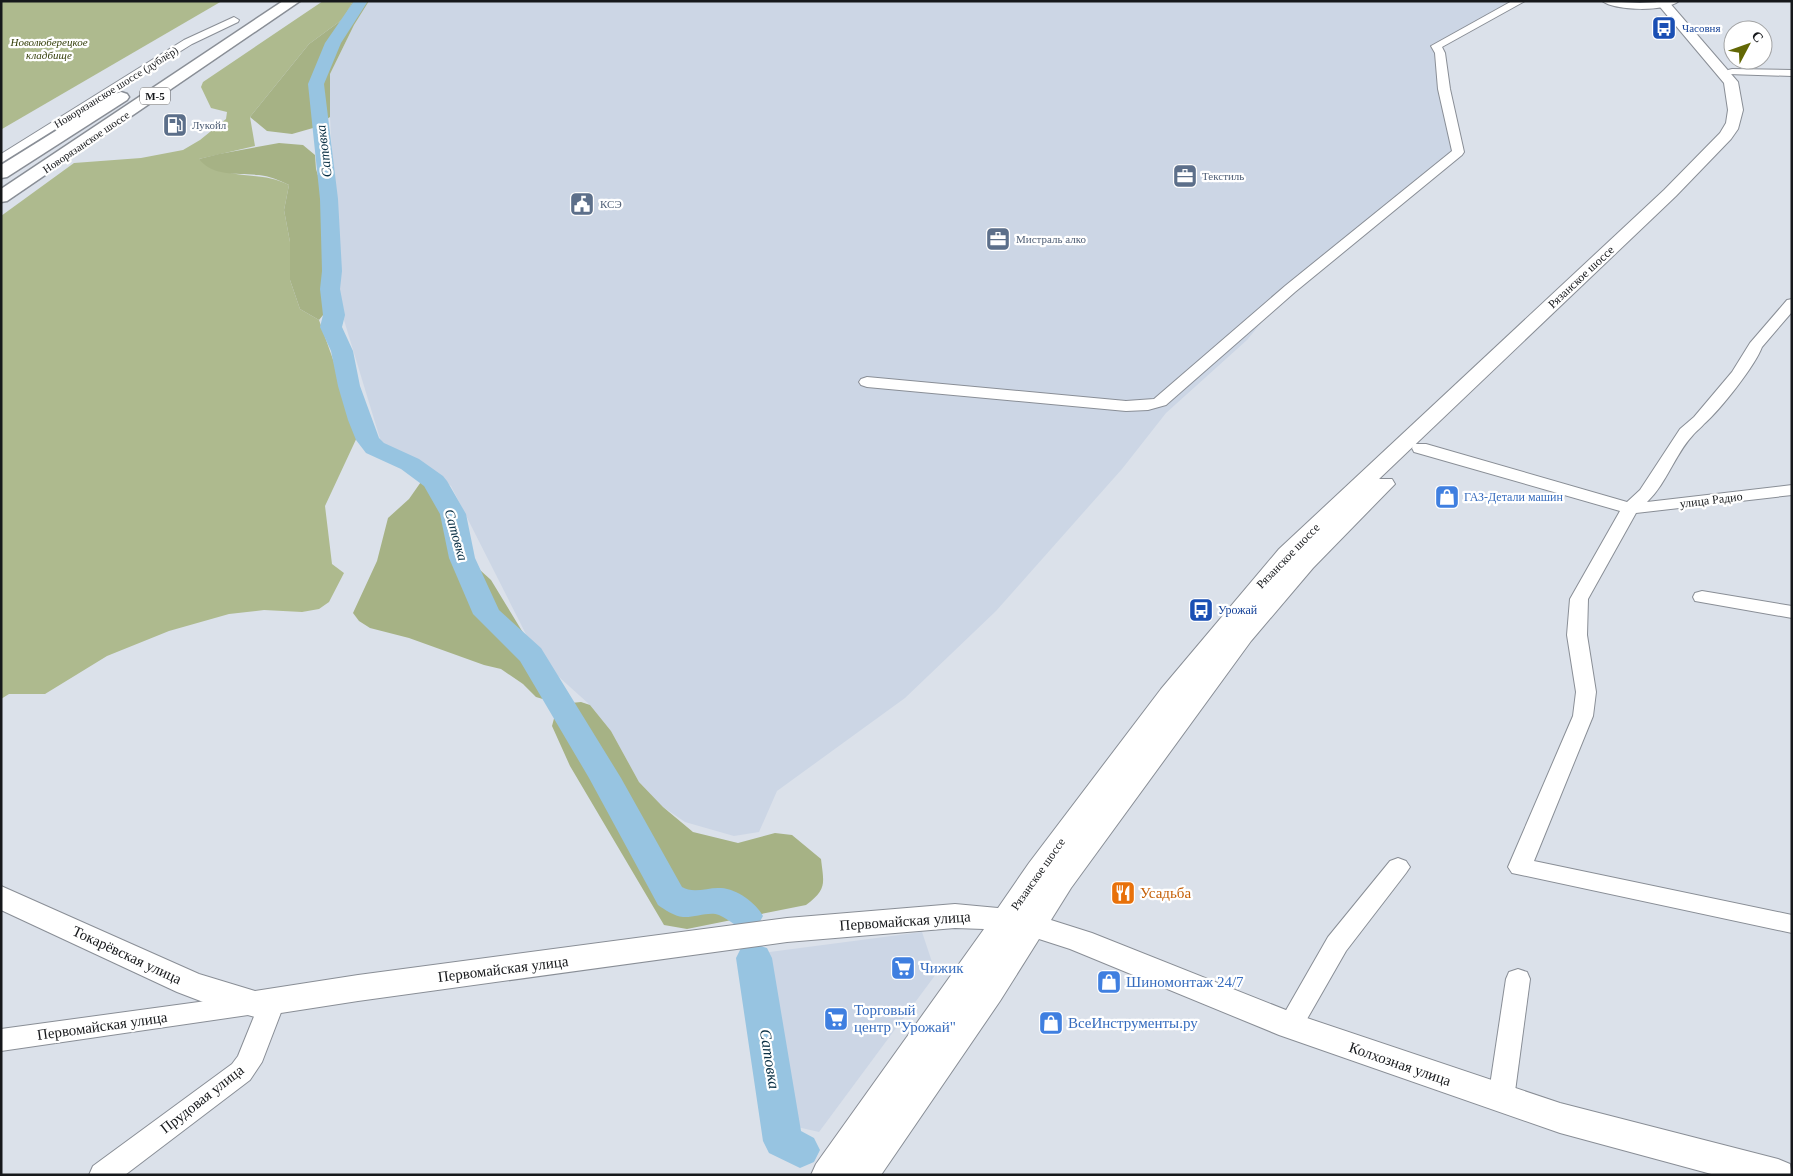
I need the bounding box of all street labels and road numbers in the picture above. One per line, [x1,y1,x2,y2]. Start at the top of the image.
street label: Новорязанское шоссе (дублёр) [52,44,181,131]
road number: М-5 [140,88,170,104]
street label: Новорязанское шоссе [40,109,132,175]
street label: Рязанское шоссе [1545,243,1617,311]
street label: улица Радио [1679,489,1743,511]
street label: Рязанское шоссе [1253,521,1323,591]
street label: Рязанское шоссе [1008,835,1068,913]
street label: Первомайская улица [839,908,971,934]
street label: Токарёвская улица [70,923,184,987]
street label: Первомайская улица [437,953,569,985]
street label: Первомайская улица [36,1009,168,1043]
street label: Колхозная улица [1347,1039,1453,1089]
street label: Прудовая улица [157,1061,247,1136]

